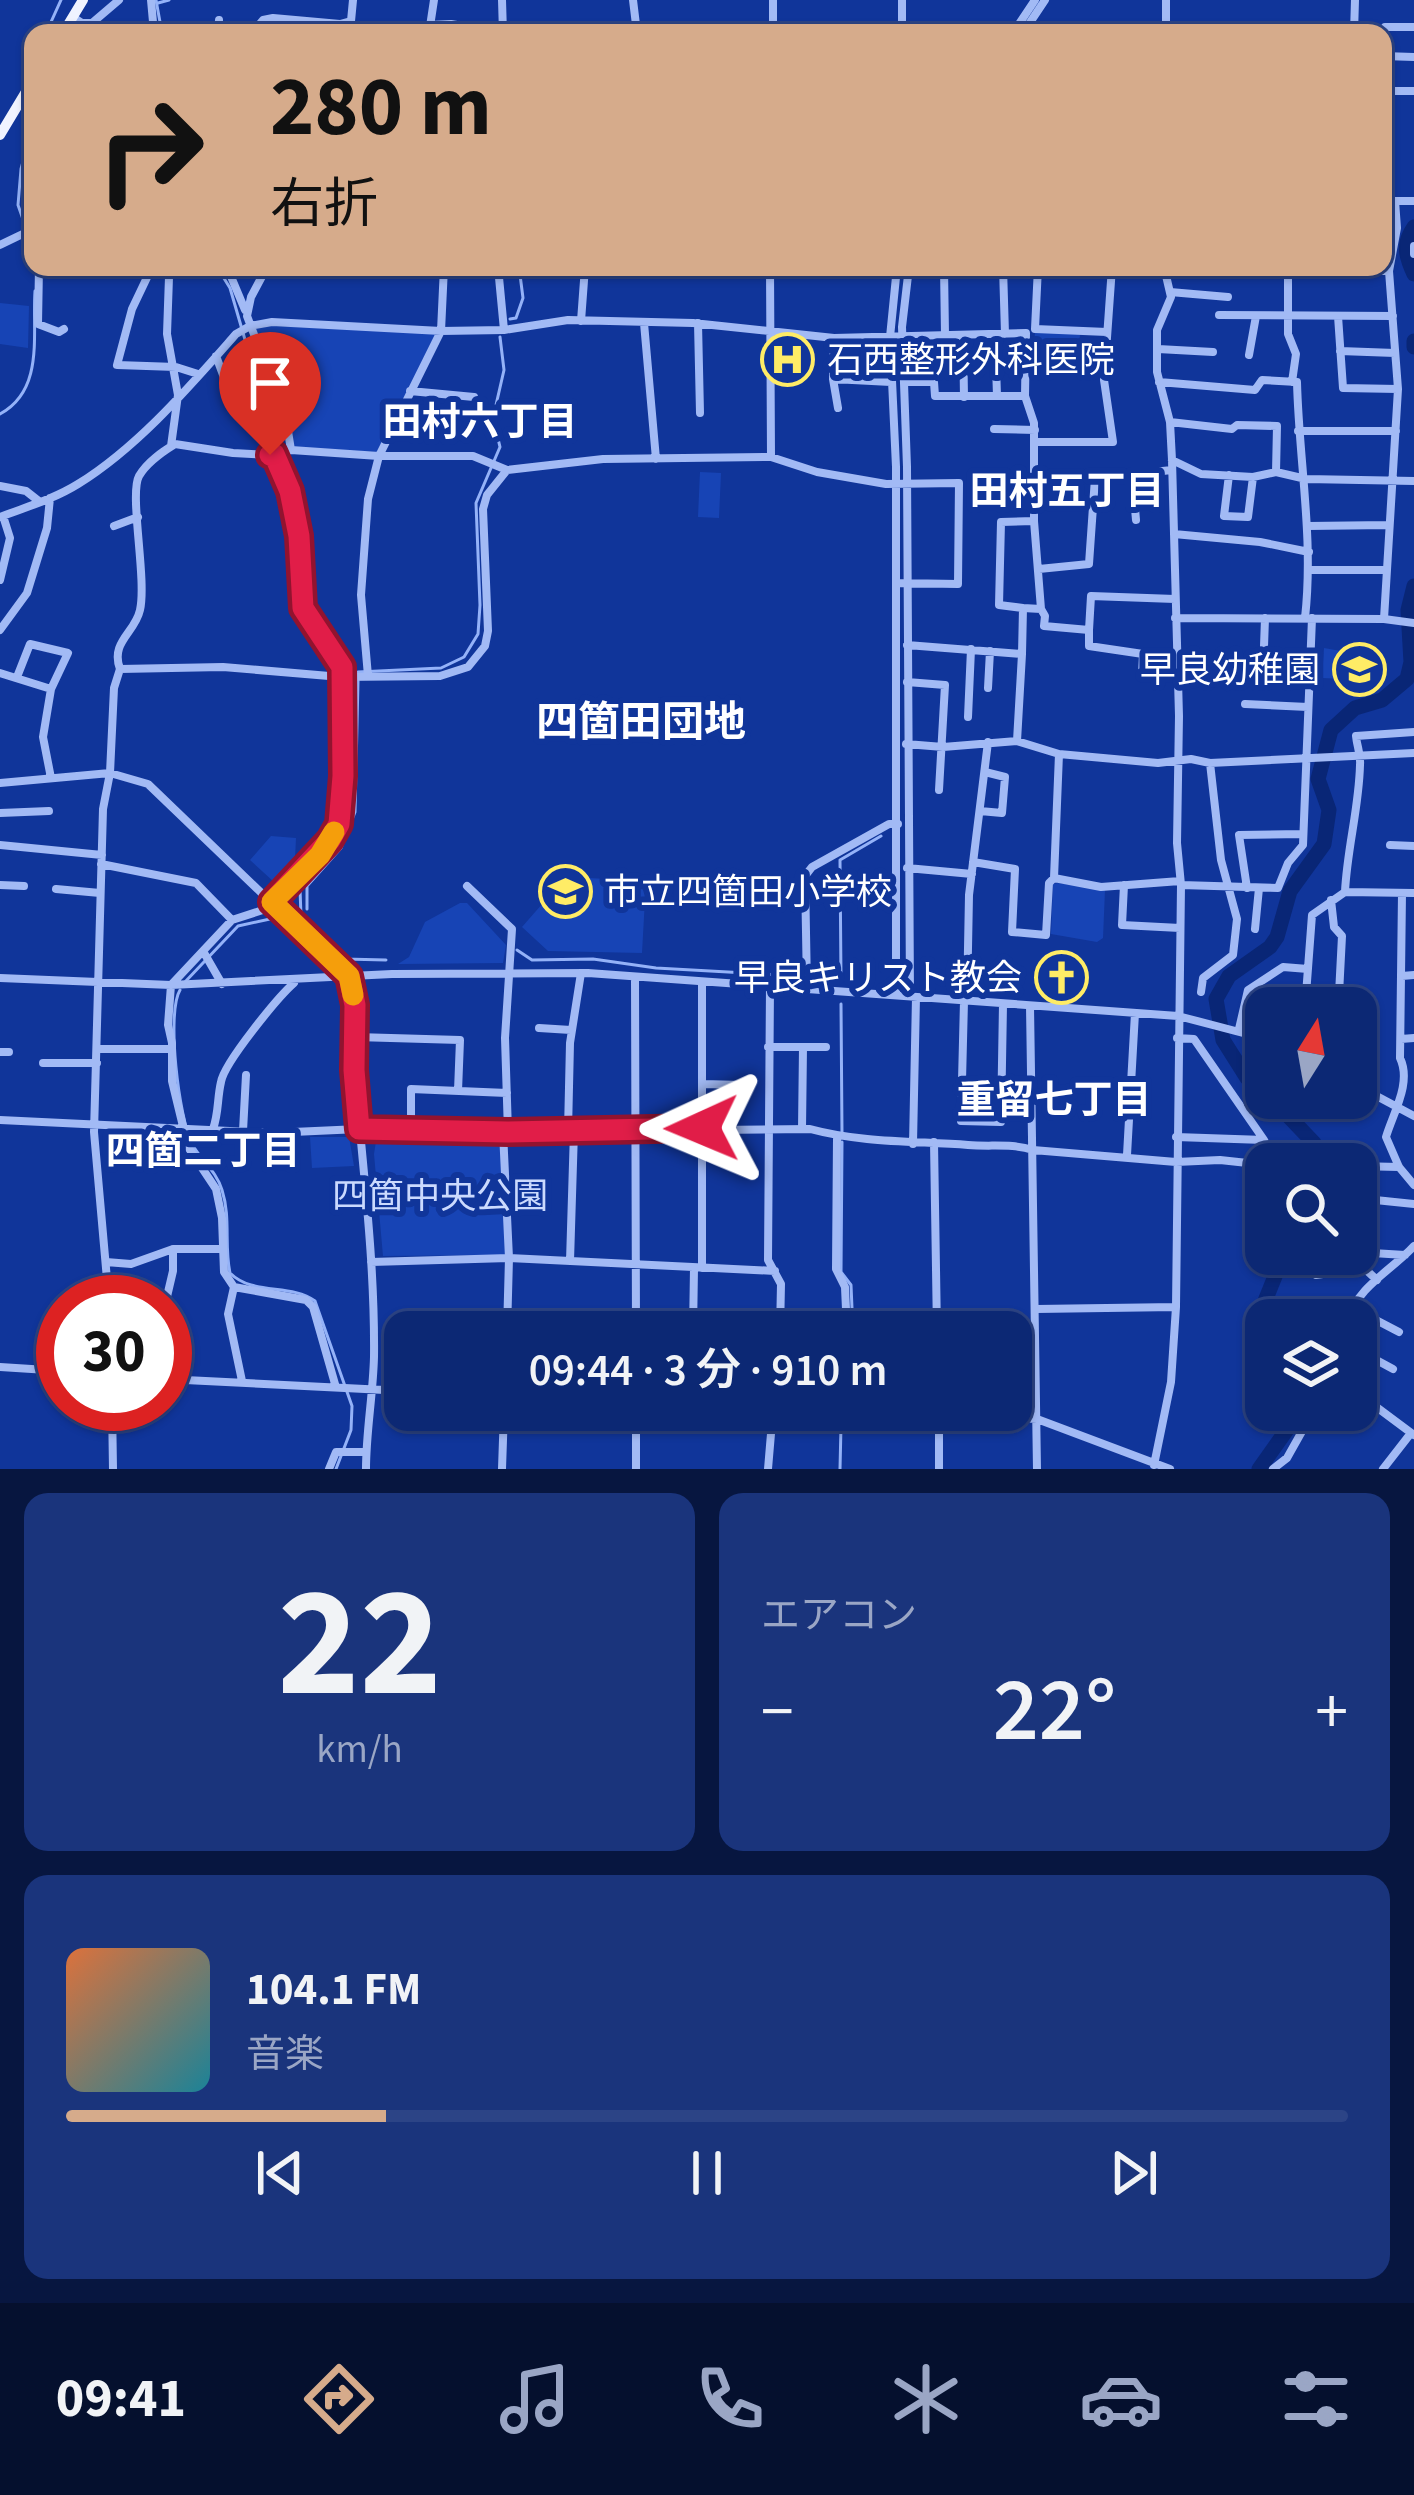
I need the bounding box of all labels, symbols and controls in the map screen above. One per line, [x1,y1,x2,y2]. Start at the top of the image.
text: 280 m [270,48,492,168]
icon: right [72,72,228,228]
text: 右折 [270,167,378,244]
hospital icon: 石西整形外科医院 [760,331,816,387]
pin [219,332,321,455]
place label: 石西整形外科医院 [827,335,1115,386]
icon: arrive [237,350,303,416]
district label: 田村六丁目 [382,395,578,451]
district label: 田村五丁目 [969,464,1165,520]
school or university icon: 早良幼稚園 [1331,641,1387,697]
place label: 早良幼稚園 [1140,645,1320,696]
district label: 四箇田団地 [536,693,746,753]
school or university icon: 市立四箇田小学校 [537,863,593,919]
place label: 市立四箇田小学校 [604,867,892,918]
church icon: 早良キリスト教会 [1033,949,1089,1005]
place label: 早良キリスト教会 [734,953,1022,1004]
north arrow [1245,987,1377,1119]
map controls [1245,987,1377,1431]
position arrow [639,1065,765,1191]
district label: 重留七丁目 [956,1073,1152,1129]
district label: 四箇二丁目 [105,1124,301,1180]
button: search [1245,1143,1377,1275]
park label: 四箇中央公園 [332,1171,548,1222]
speed limit sign: 30 [36,1275,192,1431]
button: layers [1245,1299,1377,1431]
text: 09:44 · 3 分 · 910 m [529,1339,887,1403]
text: 22 [277,1533,442,1755]
text: エアコン [761,1588,917,1644]
text: 22° [993,1647,1116,1775]
text: − [761,1665,794,1759]
text: + [1315,1665,1348,1759]
text: km/h [316,1722,403,1778]
text: 104.1 FM [246,1958,421,2022]
text: 音楽 [246,2027,324,2083]
icon: previous [247,2140,313,2206]
icon: pause [674,2140,740,2206]
icon: next [1101,2140,1167,2206]
icon: directions [297,2357,381,2441]
icon: music [493,2357,577,2441]
icon: phone [688,2357,772,2441]
icon: climate [884,2357,968,2441]
icon: car [1079,2357,1163,2441]
icon: filters [1274,2357,1358,2441]
text: 09:41 [56,2361,186,2438]

